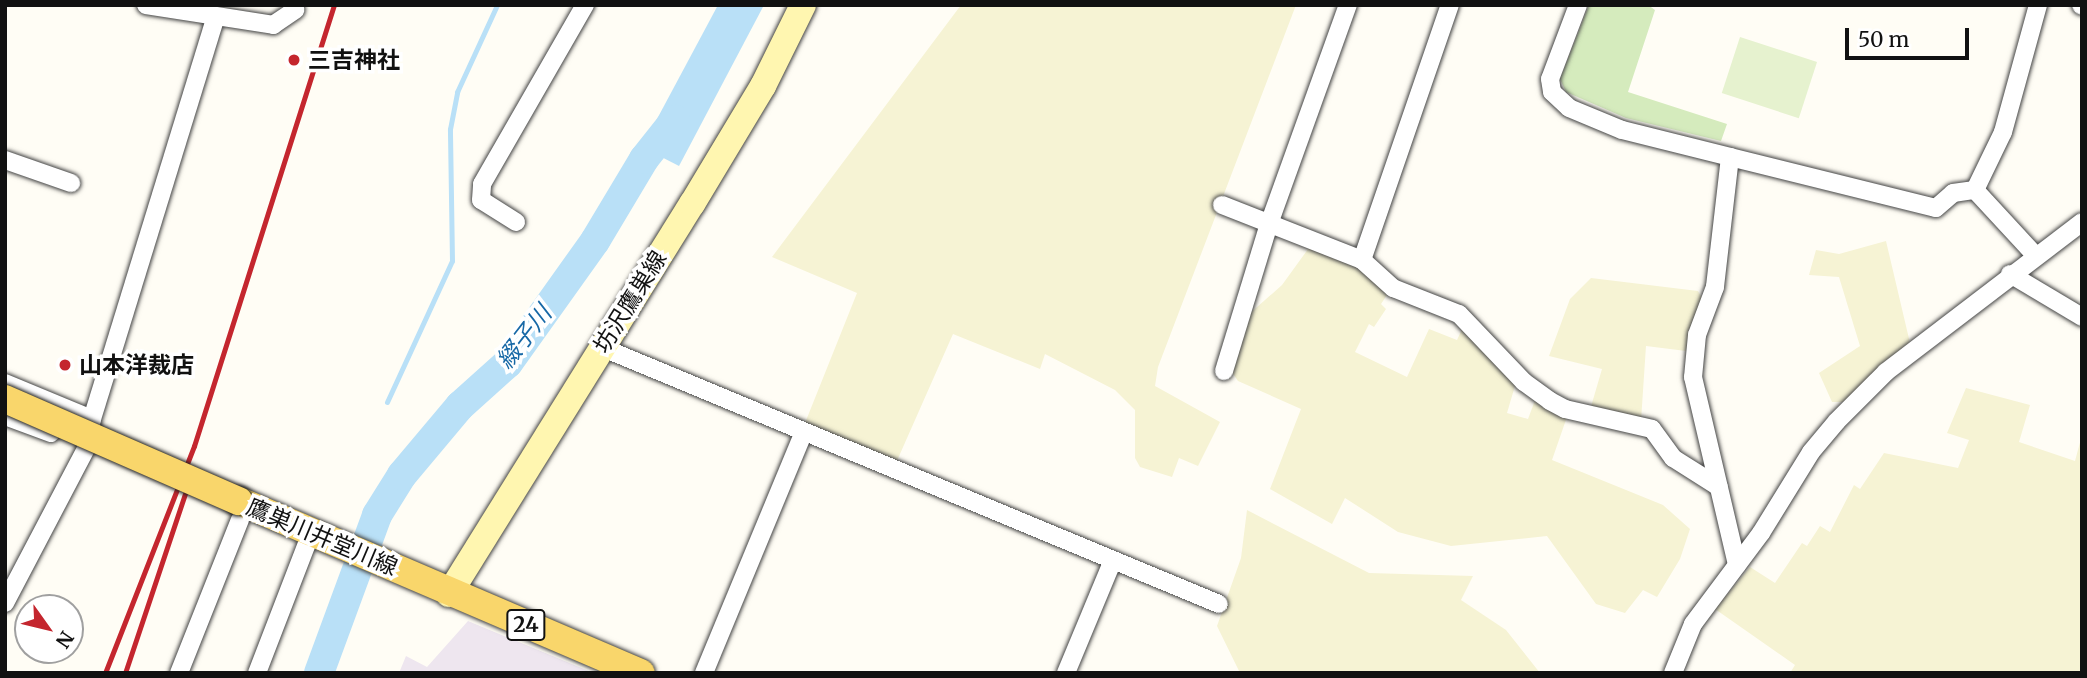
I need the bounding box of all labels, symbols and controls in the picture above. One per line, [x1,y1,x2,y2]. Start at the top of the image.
scale bar [1849,14,1973,58]
text: 50 m [1858,26,1909,53]
place label: 三吉神社 [308,46,400,74]
marker: 三吉神社 [286,52,302,68]
street label: 坊沢鷹巣線 [588,246,672,358]
water label: 綴子川 [490,300,558,374]
place label: 山本洋裁店 [79,351,194,379]
marker: 山本洋裁店 [57,357,73,373]
street label: 鷹巣川井堂川線 [243,493,401,581]
north arrow [14,594,84,664]
road number: 24 [505,608,547,642]
text: N [51,627,79,653]

